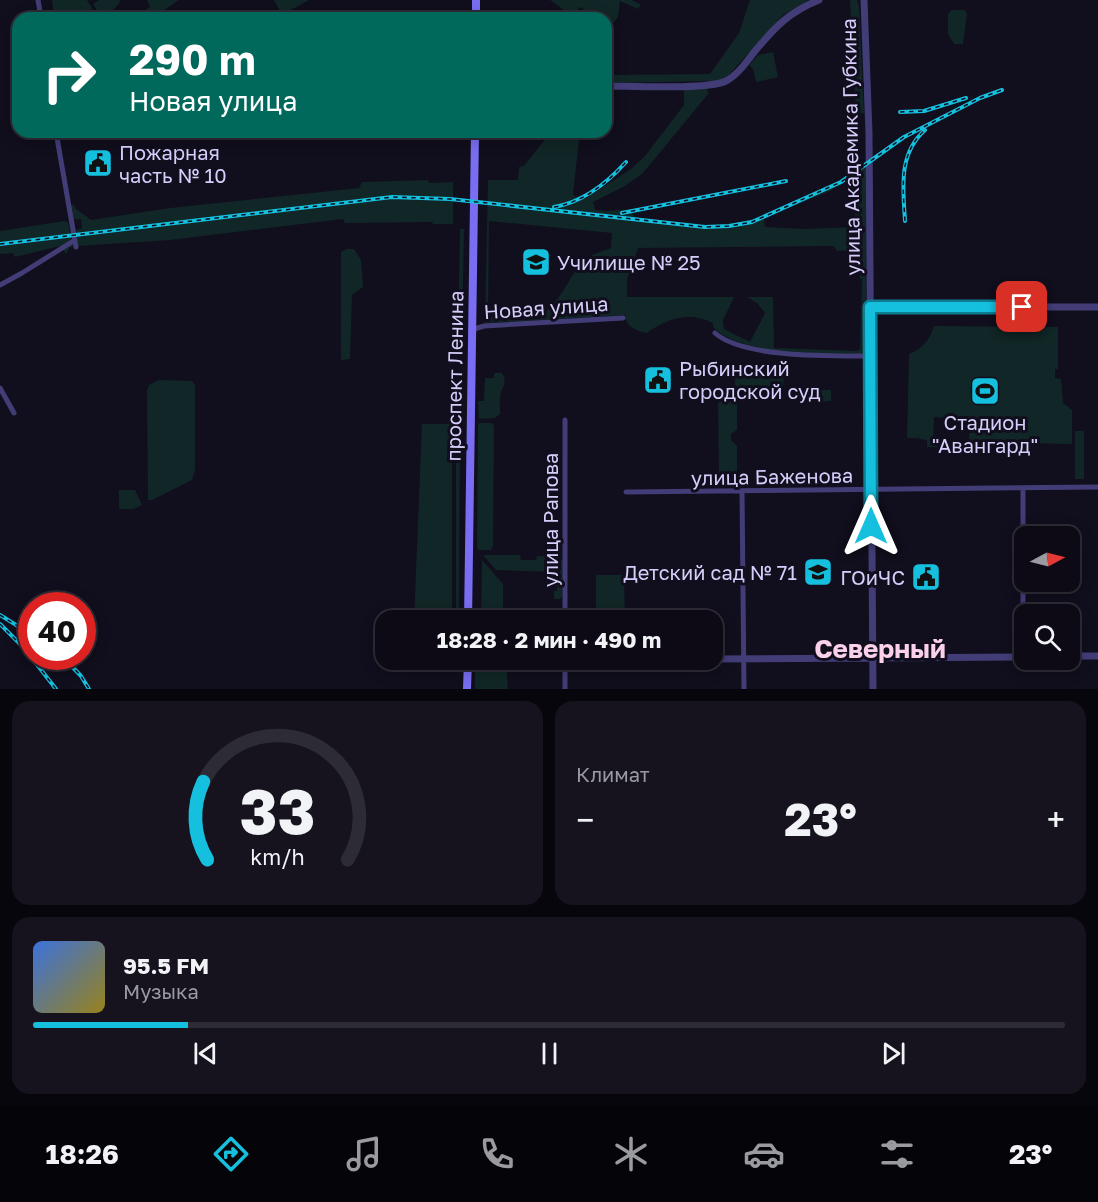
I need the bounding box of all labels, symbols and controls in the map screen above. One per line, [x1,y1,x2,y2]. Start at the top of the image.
street label: улица Академика Губкина [836,18,864,276]
text: 290 m [129,34,256,84]
icon: right [30,36,108,114]
text: Новая улица [129,85,297,117]
place label: Пожарная часть № 10 [119,140,227,187]
public building icon: Пожарная часть № 10 [82,147,114,179]
school or university icon: Училище № 25 [520,246,552,278]
place label: Училище № 25 [557,250,701,274]
pin [996,281,1047,332]
street label: проспект Ленина [441,290,467,462]
icon: arrive [1005,290,1038,323]
street label: Новая улица [483,291,609,323]
place label: Рыбинский городской суд [679,356,821,403]
public building icon: Рыбинский городской суд [642,364,674,396]
sports icon: Стадион "Авангард" [969,375,1001,407]
place label: Стадион "Авангард" [932,410,1038,457]
street label: улица Рапова [538,453,562,587]
street label: улица Баженова [691,463,853,489]
position arrow [839,494,903,558]
north arrow [1014,526,1080,592]
map controls [1014,526,1080,670]
school or university icon: Детский сад № 71 [802,556,834,588]
place label: Детский сад № 71 [623,560,797,584]
public building icon: ГОиЧС [910,561,942,593]
place label: ГОиЧС [840,565,905,589]
speed limit sign: 40 [18,592,96,670]
button: search [1014,604,1080,670]
text: 18:28 · 2 мин · 490 m [437,626,661,653]
district label: Северный [814,633,946,664]
text: Климат [576,762,650,786]
text: 33 [239,773,316,848]
text: 23° [784,792,857,846]
text: − [576,800,594,839]
text: + [1047,800,1065,839]
text: km/h [250,844,305,870]
text: 95.5 FM [123,952,209,979]
text: Музыка [123,979,199,1003]
icon: previous [189,1037,222,1070]
icon: pause [533,1037,566,1070]
icon: next [877,1037,910,1070]
icon: directions [210,1133,252,1175]
icon: music [343,1133,385,1175]
icon: phone [476,1133,518,1175]
icon: climate [610,1133,652,1175]
icon: car [743,1133,785,1175]
icon: filters [876,1133,918,1175]
text: 18:26 [46,1138,119,1170]
text: 23° [1009,1138,1052,1170]

